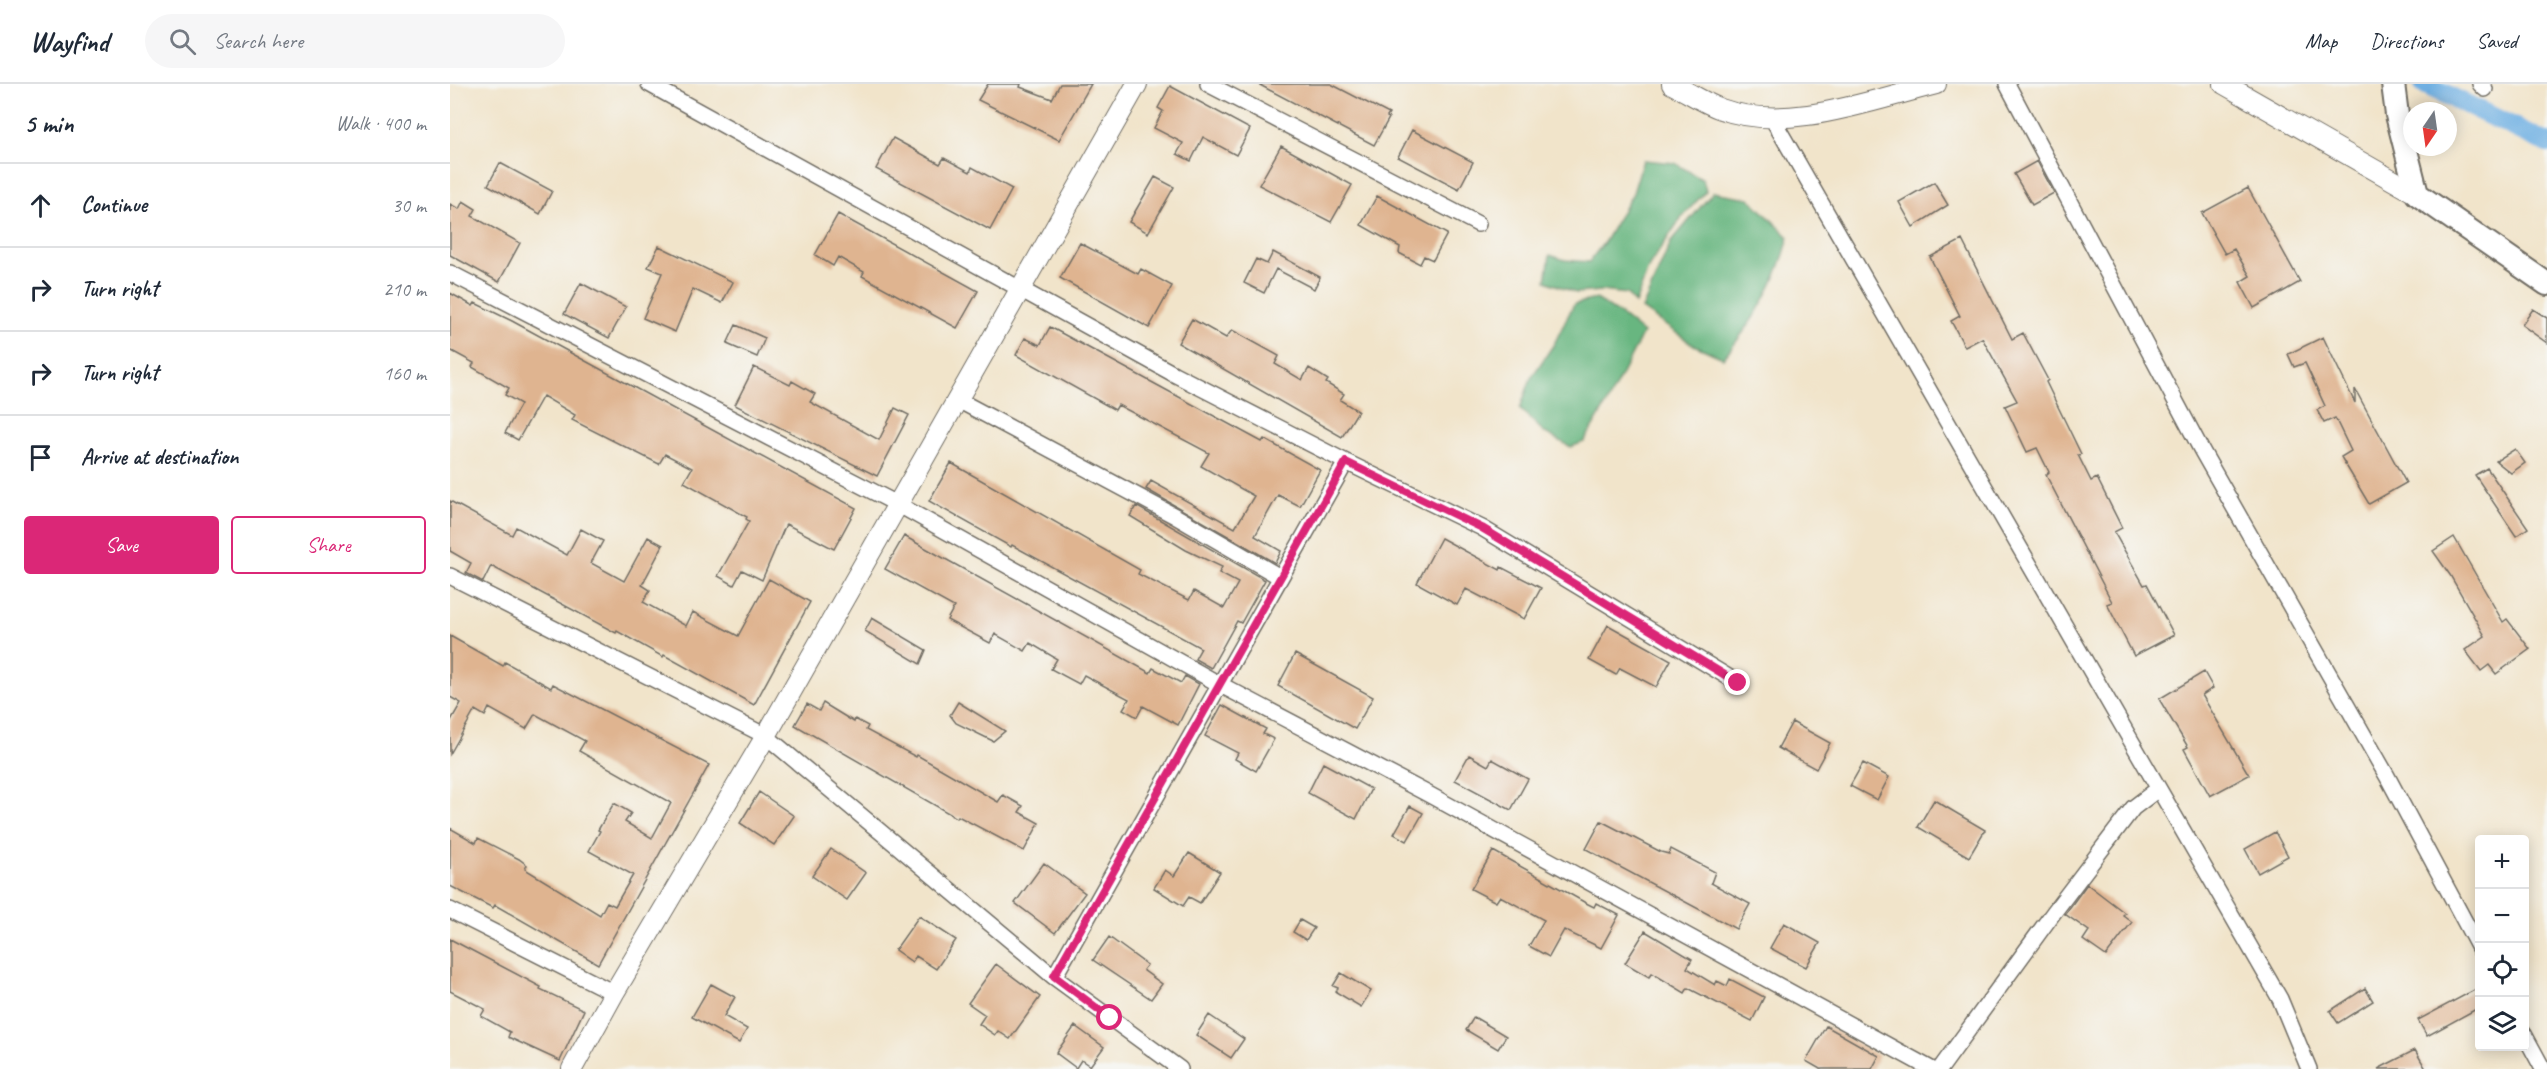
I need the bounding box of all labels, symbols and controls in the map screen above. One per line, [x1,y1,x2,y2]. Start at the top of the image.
search box [145,14,565,68]
text: Wayfind [30,24,109,59]
icon: search [166,25,199,58]
text: Search here [214,27,303,55]
text: Map [2305,28,2337,54]
text: Directions [2370,28,2443,54]
text: Saved [2476,28,2517,54]
north arrow [2403,102,2457,156]
text: 5 min [24,107,73,140]
text: Walk · 400 m [336,111,426,136]
icon: ahead [24,189,57,222]
text: Continue [81,191,147,219]
text: 30 m [392,193,426,218]
icon: right [24,273,57,306]
text: Turn right [81,275,158,303]
text: 210 m [383,277,426,302]
icon: right [24,357,57,390]
text: Turn right [81,359,158,387]
text: 160 m [383,361,426,386]
icon: arrive [24,441,57,474]
text: Arrive at destination [81,443,238,471]
button: Save [24,516,219,574]
button: Share [231,516,426,574]
route end [1724,669,1750,695]
map controls [2475,835,2529,1051]
button: + [2475,835,2529,889]
button: − [2475,889,2529,943]
button: locate [2475,943,2529,997]
button: layers [2475,997,2529,1051]
route start [1096,1004,1122,1030]

